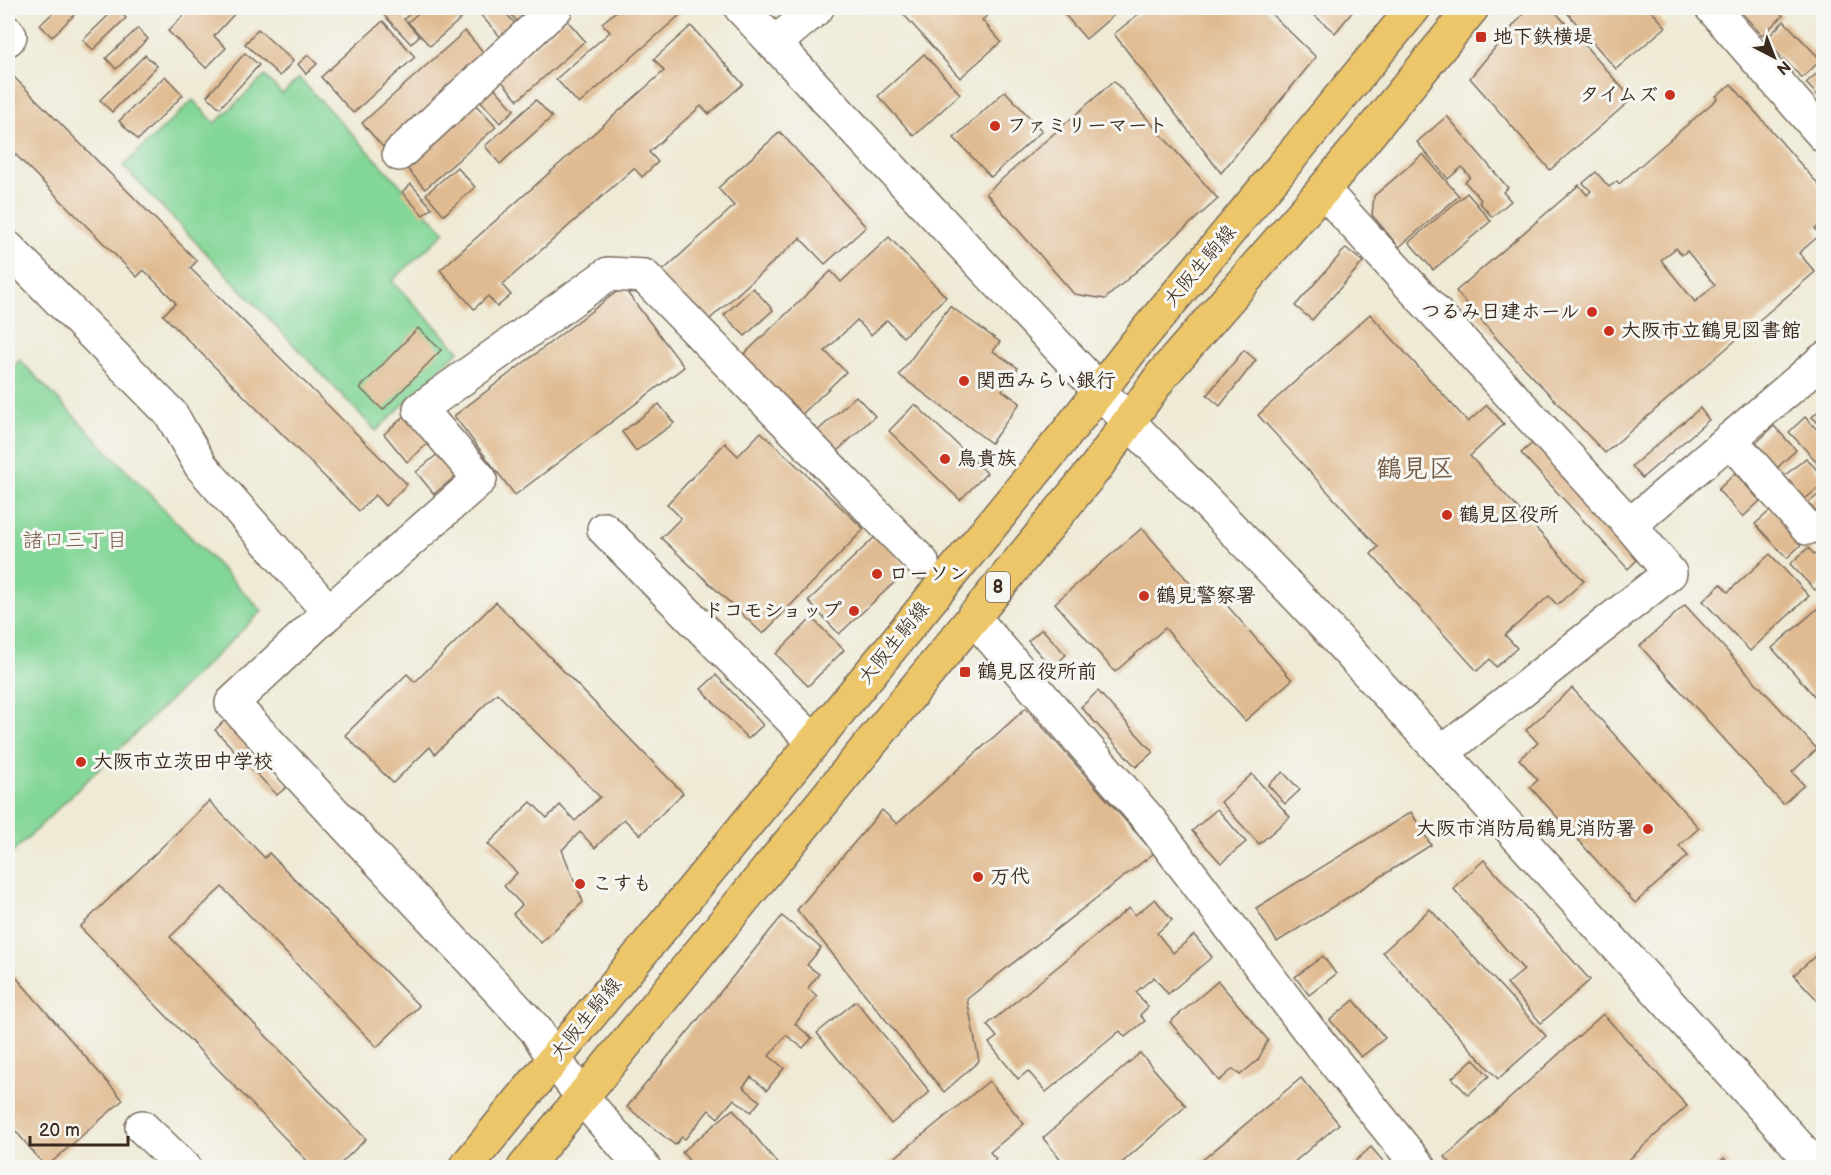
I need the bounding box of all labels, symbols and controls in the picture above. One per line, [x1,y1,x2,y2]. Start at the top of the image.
place label: 地下鉄横堤 [1493,25,1593,49]
north arrow [1744,27,1804,87]
marker: 地下鉄横堤 [1474,30,1488,44]
text: N [1772,56,1794,78]
place label: タイムズ [1580,83,1658,107]
marker: タイムズ [1663,88,1677,102]
place label: ファミリーマート [1007,114,1168,138]
marker: ファミリーマート [988,119,1002,133]
street label: 大阪生駒線 [1159,220,1241,312]
place label: つるみ日建ホール [1421,300,1580,324]
marker: つるみ日建ホール [1585,305,1599,319]
place label: 大阪市立鶴見図書館 [1621,319,1801,343]
marker: 大阪市立鶴見図書館 [1602,324,1616,338]
place label: 関西みらい銀行 [976,369,1116,393]
marker: 関西みらい銀行 [957,374,971,388]
place label: 鳥貴族 [957,447,1017,471]
marker: 鳥貴族 [938,452,952,466]
district label: 鶴見区 [1376,454,1454,485]
place label: 鶴見区役所 [1459,503,1559,527]
marker: 鶴見区役所 [1440,508,1454,522]
district label: 諸口三丁目 [23,528,128,553]
place label: ローソン [889,562,969,586]
marker: ローソン [870,567,884,581]
road number: 8 [986,572,1010,602]
place label: 鶴見警察署 [1156,584,1256,608]
marker: 鶴見警察署 [1137,589,1151,603]
street label: 大阪生駒線 [853,597,935,689]
place label: ドコモショップ [704,599,842,623]
marker: ドコモショップ [847,604,861,618]
place label: 鶴見区役所前 [977,660,1097,684]
marker: 鶴見区役所前 [958,665,972,679]
place label: 大阪市立茨田中学校 [93,750,273,774]
marker: 大阪市立茨田中学校 [74,755,88,769]
place label: 大阪市消防局鶴見消防署 [1416,817,1636,841]
marker: 大阪市消防局鶴見消防署 [1641,822,1655,836]
place label: 万代 [990,865,1030,889]
marker: 万代 [971,870,985,884]
place label: こすも [592,872,652,896]
marker: こすも [573,877,587,891]
street label: 大阪生駒線 [545,973,627,1065]
scale bar [30,1109,128,1147]
text: 20 m [39,1120,80,1141]

